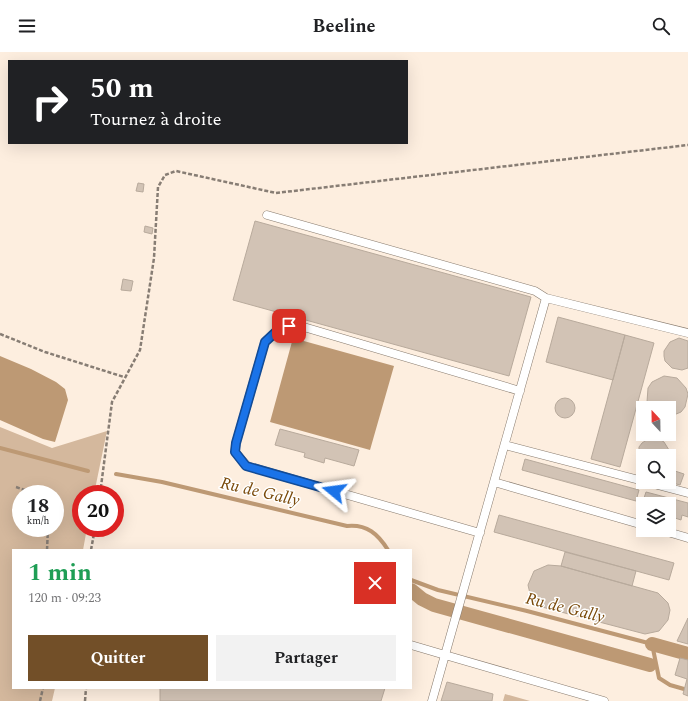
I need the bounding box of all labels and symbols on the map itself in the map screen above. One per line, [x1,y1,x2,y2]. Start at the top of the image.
pin [272,309,306,343]
north arrow [636,401,676,441]
water label: Ru de Gally [218,470,303,514]
position arrow [313,470,355,512]
speed limit sign: 20 [72,485,124,537]
water label: Ru de Gally [523,586,608,630]

